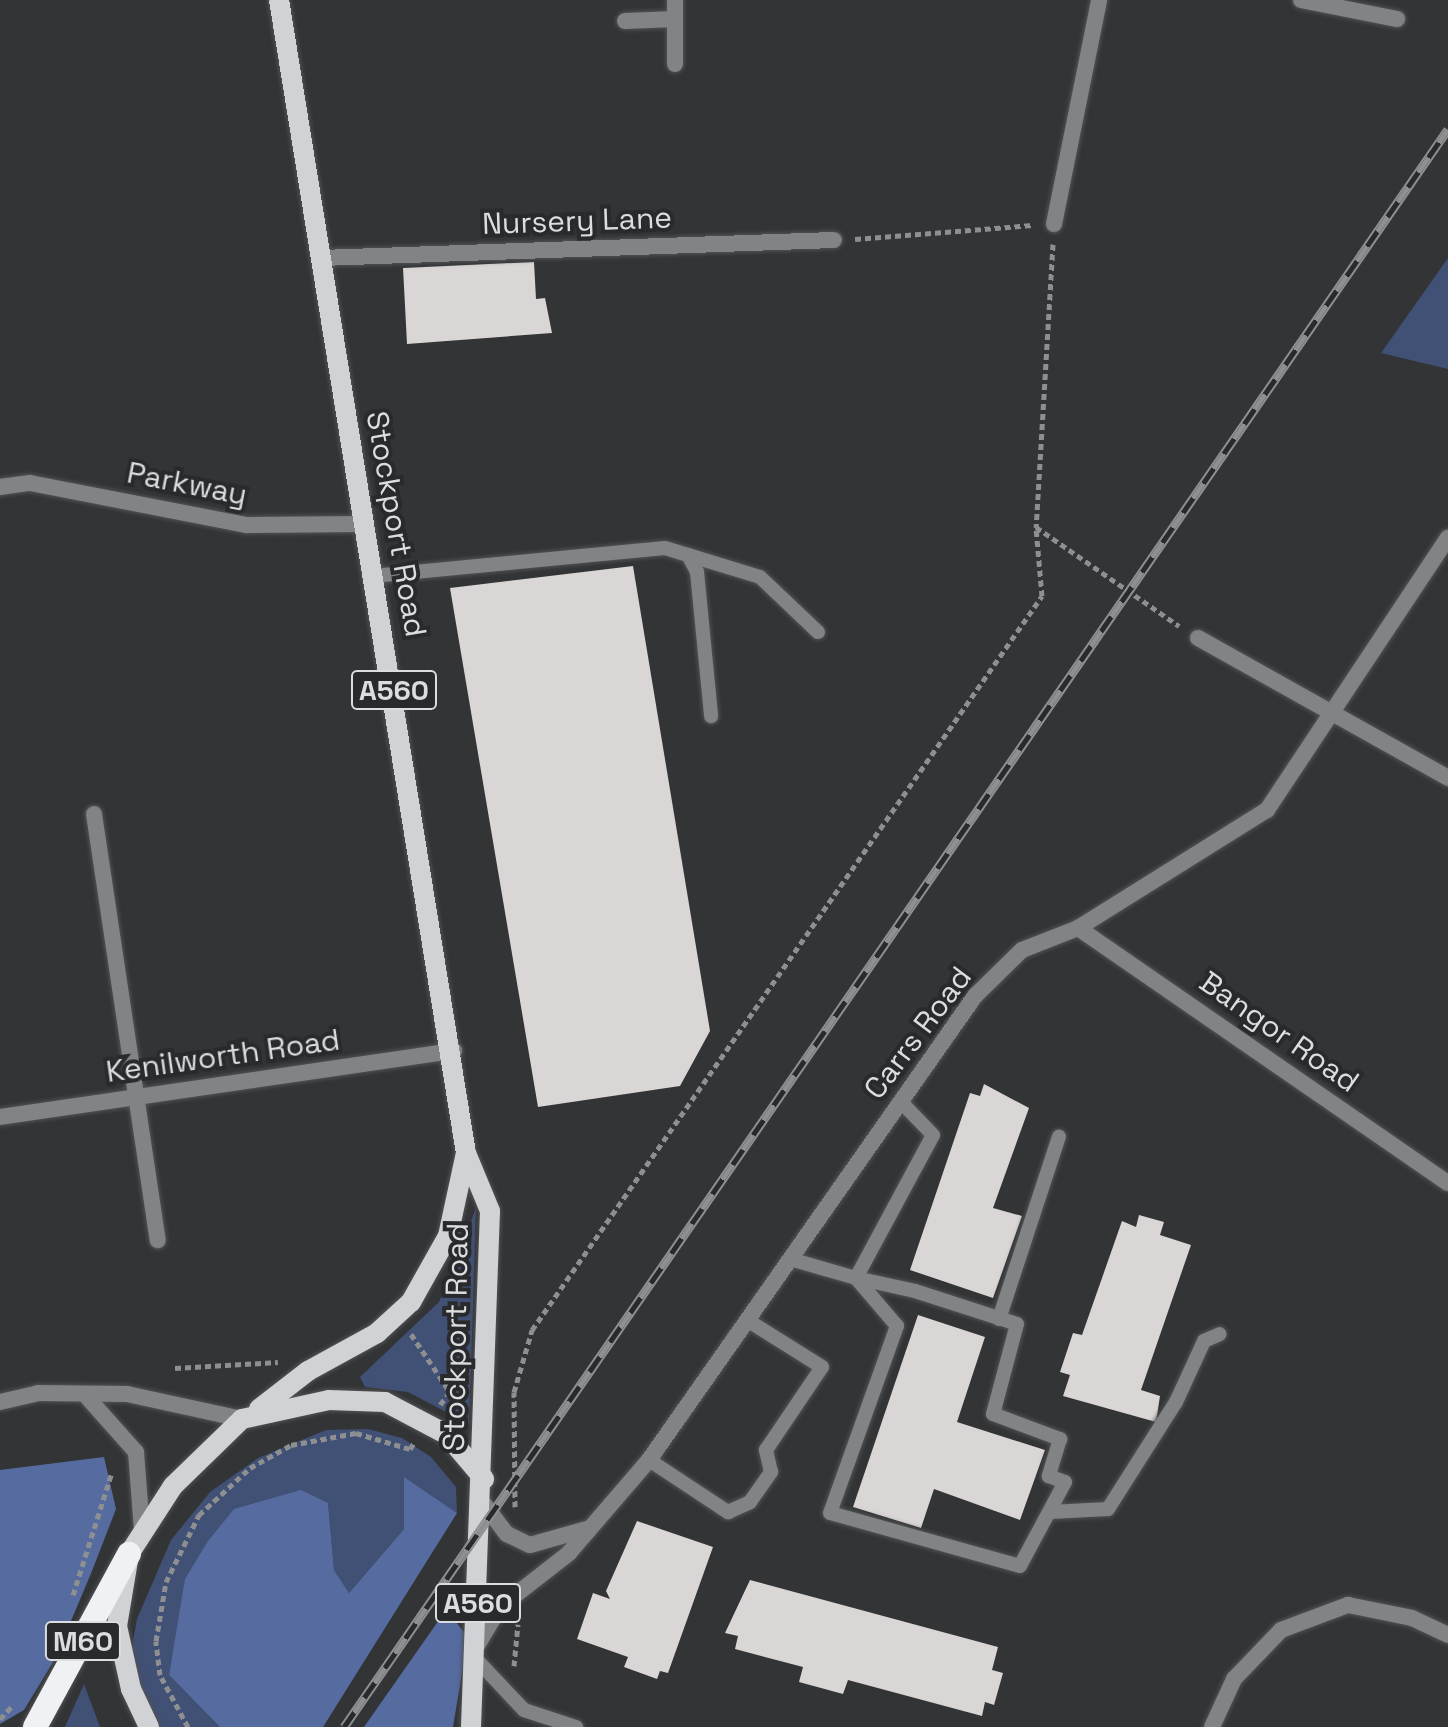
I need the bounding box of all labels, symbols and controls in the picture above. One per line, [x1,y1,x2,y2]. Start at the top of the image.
street label: Nursery Lane [481,200,673,242]
street label: Stockport Road [358,408,434,640]
street label: Parkway [124,455,250,513]
road number: A560 [350,666,438,714]
street label: Carrs Road [857,960,979,1106]
street label: Bangor Road [1193,964,1365,1100]
street label: Kenilworth Road [104,1022,342,1090]
street label: Stockport Road [436,1222,476,1452]
road number: A560 [434,1579,522,1627]
road number: M60 [43,1617,123,1665]

